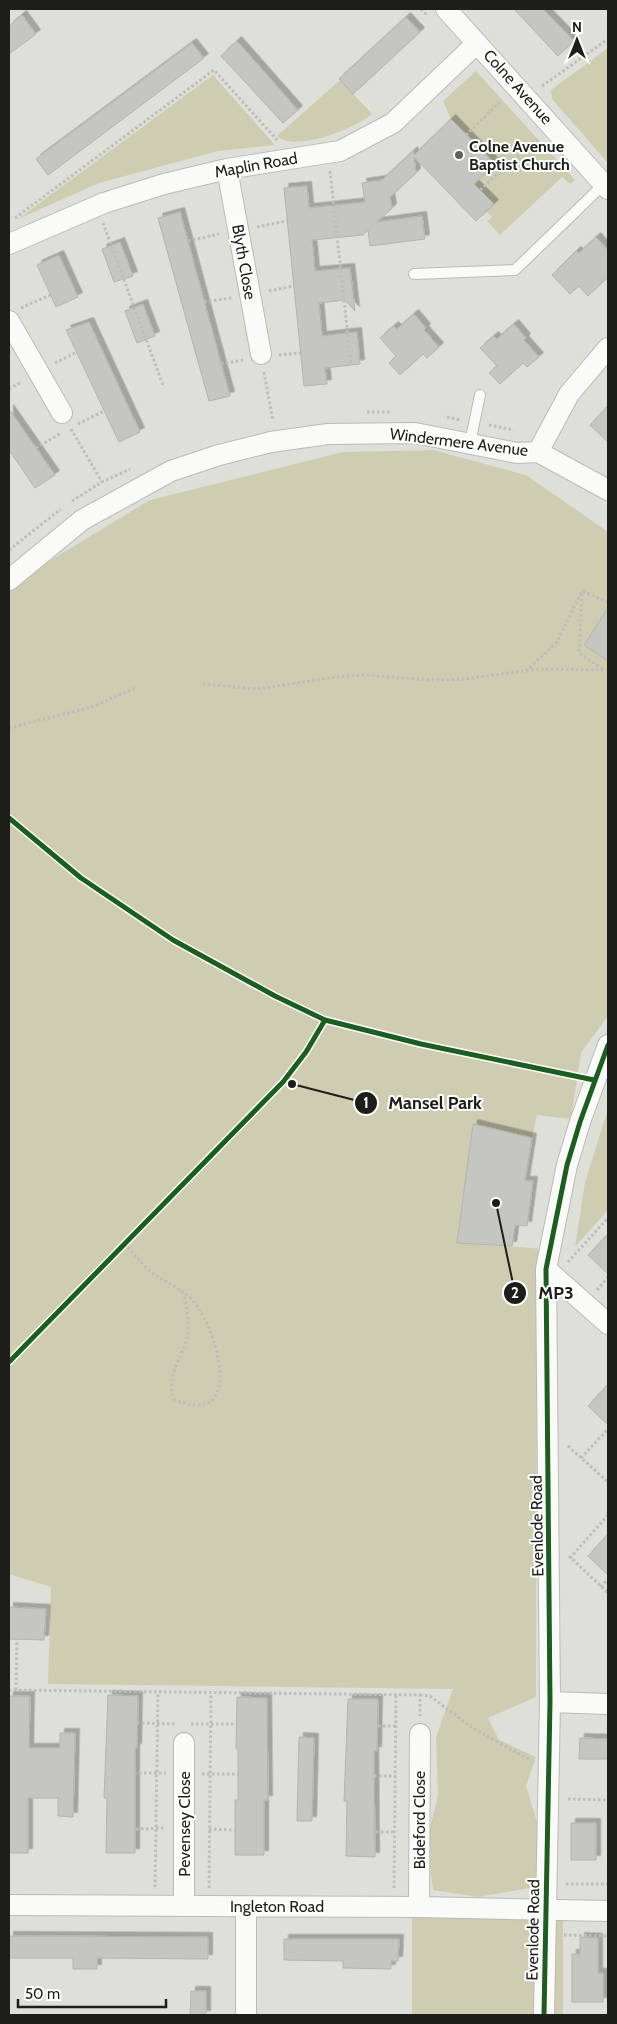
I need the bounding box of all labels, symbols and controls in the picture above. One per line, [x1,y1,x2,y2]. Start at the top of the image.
north arrow [552,15,602,65]
text: N [572,18,582,36]
street label: Colne Avenue [480,46,556,128]
place label: Colne Avenue Baptist Church [469,137,570,174]
street label: Maplin Road [213,148,299,182]
marker: Colne Avenue Baptist Church [453,149,465,161]
street label: Blyth Close [228,223,260,301]
street label: Windermere Avenue [389,424,529,460]
callout: Mansel Park [353,1086,492,1119]
text: Mansel Park [388,1092,482,1114]
text: 1 [363,1094,369,1112]
callout: MP3 [503,1276,583,1309]
text: MP3 [538,1282,574,1304]
text: 2 [511,1284,519,1302]
street label: Evenlode Road [527,1475,547,1577]
street label: Pevensey Close [175,1771,194,1877]
street label: Bideford Close [410,1771,429,1869]
street label: Evenlode Road [523,1879,543,1981]
street label: Ingleton Road [230,1897,324,1916]
scale bar [18,1976,165,2008]
text: 50 m [25,1985,60,2003]

